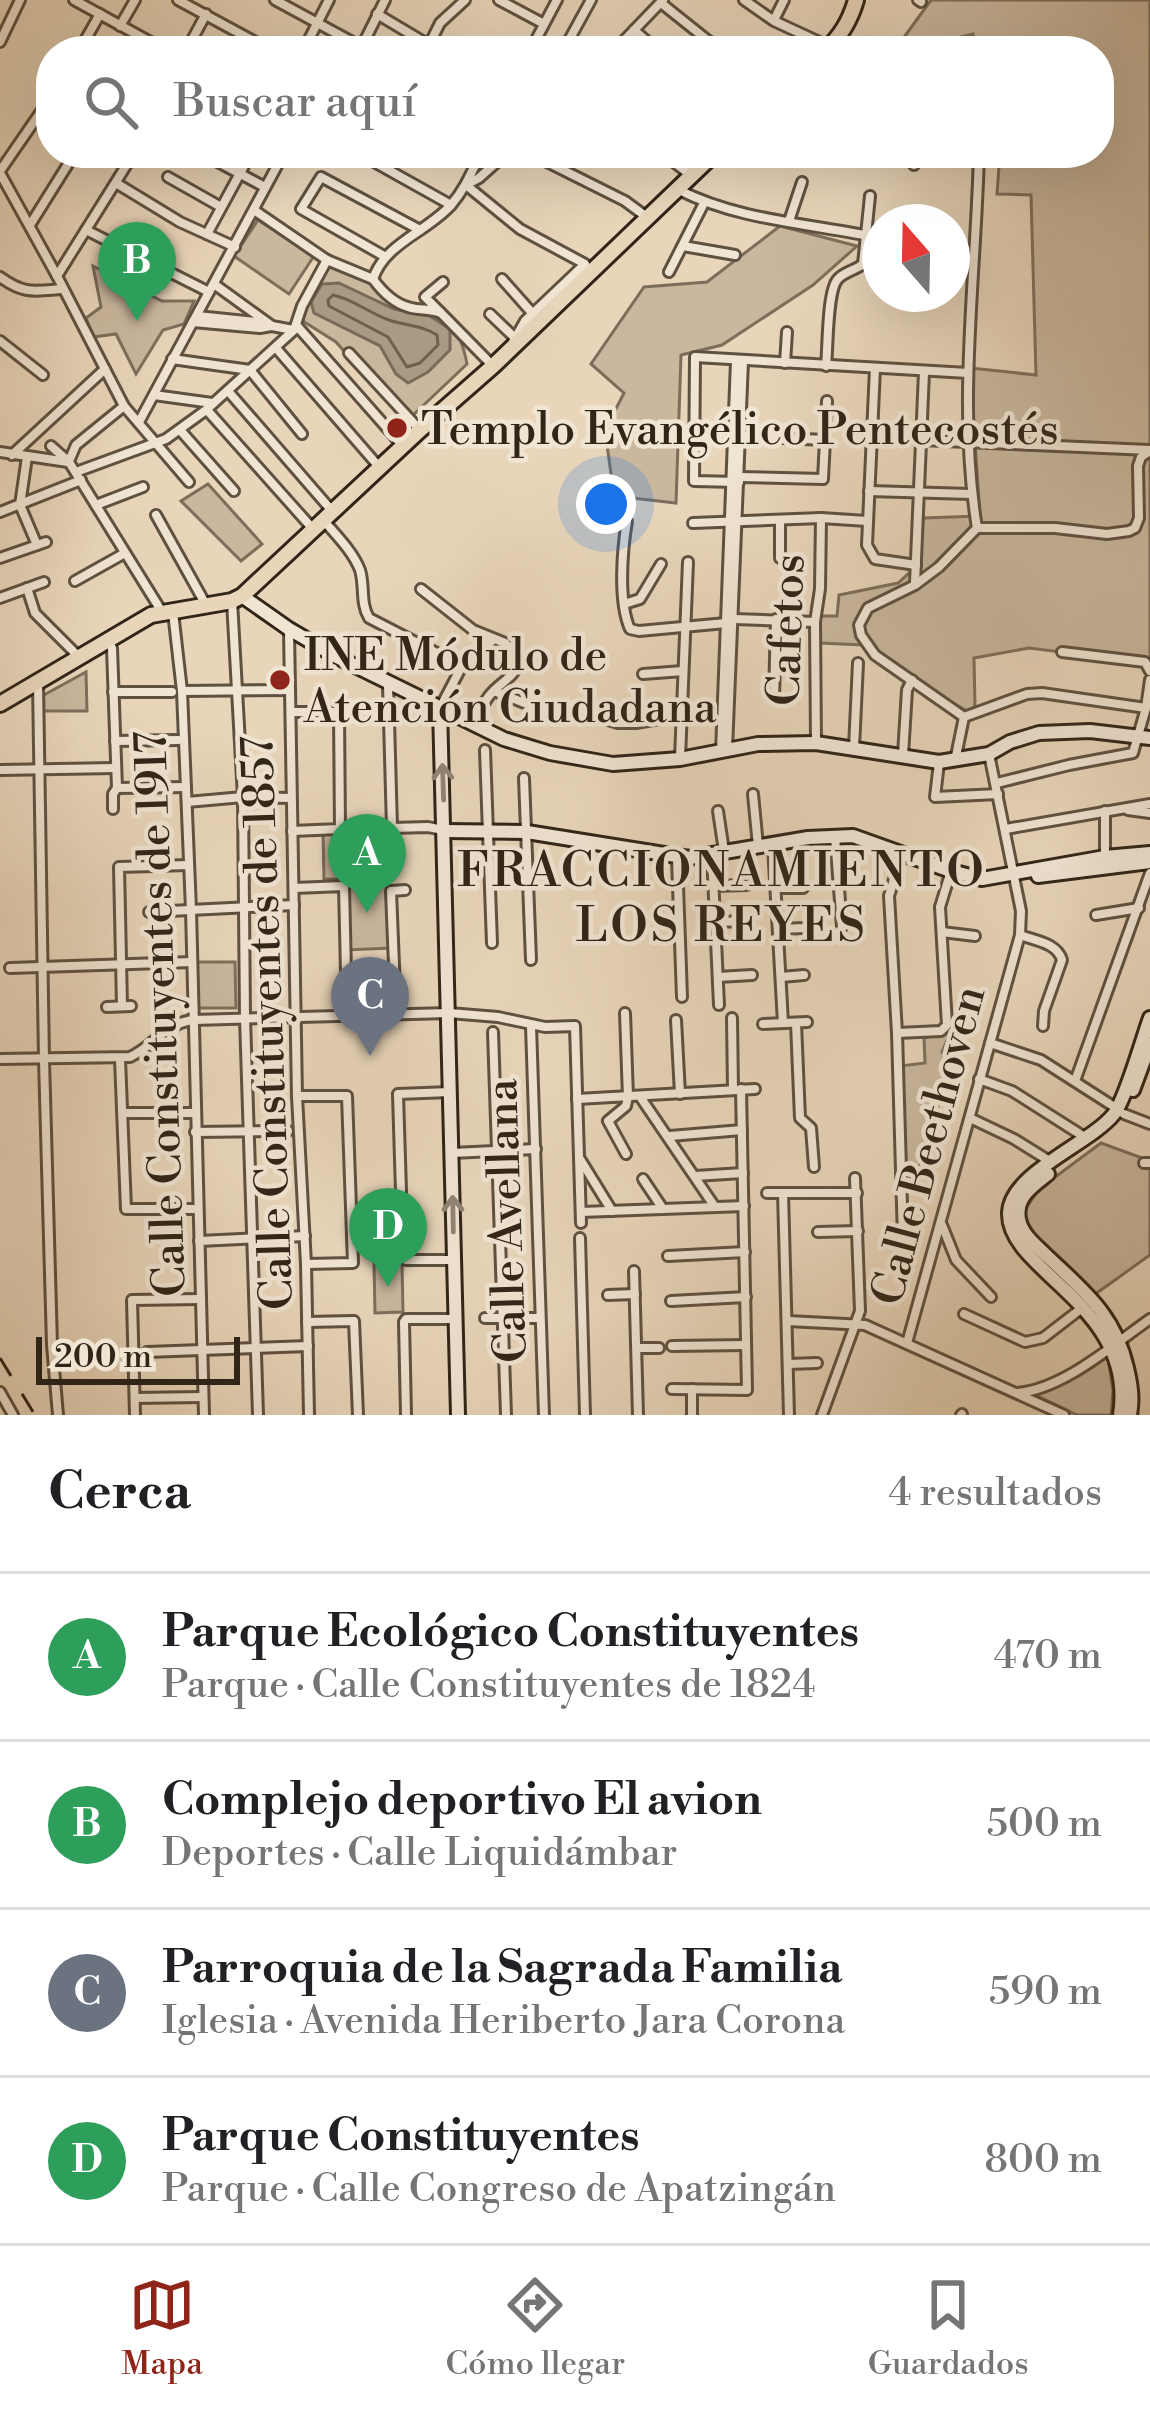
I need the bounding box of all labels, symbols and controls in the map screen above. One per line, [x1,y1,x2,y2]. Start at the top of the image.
search box [36,36,1114,168]
icon: search [78,69,144,135]
text: Buscar aquí [174,74,416,131]
north arrow [862,204,970,312]
pin: B [98,222,176,321]
place label: Templo Evangélico Pentecostés [421,402,1059,459]
marker: Templo Evangélico Pentecostés [384,415,410,441]
your location [576,474,636,534]
street label: Cafetos [756,553,819,707]
place label: INE Módulo de Atención Ciudadana [303,628,717,737]
marker: INE Módulo de Atención Ciudadana [267,667,293,693]
street label: Calle Constituyentes de 1917 [123,730,200,1298]
street label: Calle Constituyentes de 1857 [230,734,307,1311]
one-way arrow [431,763,454,802]
pin: A [328,814,406,913]
district label: FRACCIONAMIENTO LOS REYES [457,842,987,957]
pin: C [331,957,409,1056]
street label: Calle Beethoven [859,980,999,1312]
street label: Calle Avellana [474,1078,541,1364]
pin: D [349,1188,427,1287]
one-way arrow [442,1195,465,1234]
scale bar [36,1331,240,1384]
text: 200 m [54,1337,152,1378]
text: Cerca [48,1461,191,1525]
text: 4 resultados [888,1469,1102,1518]
text: Parque Ecológico Constituyentes [162,1604,859,1661]
text: A [73,1632,101,1681]
text: 470 m [994,1632,1102,1681]
text: Parque · Calle Constituyentes de 1824 [162,1661,816,1710]
text: Complejo deportivo El avion [162,1772,762,1829]
text: B [72,1800,102,1849]
text: 500 m [987,1800,1102,1849]
text: Deportes · Calle Liquidámbar [162,1829,677,1878]
text: Parroquia de la Sagrada Familia [162,1940,842,1997]
text: C [73,1968,101,2017]
text: 590 m [989,1968,1102,2017]
text: Iglesia · Avenida Heriberto Jara Corona [162,1997,845,2046]
text: Parque Constituyentes [162,2108,640,2165]
text: D [71,2136,103,2185]
text: 800 m [984,2136,1102,2185]
text: Parque · Calle Congreso de Apatzingán [162,2165,836,2214]
tab: Mapa [121,2272,203,2385]
tab: Cómo llegar [445,2272,625,2385]
tab: Guardados [868,2272,1029,2385]

